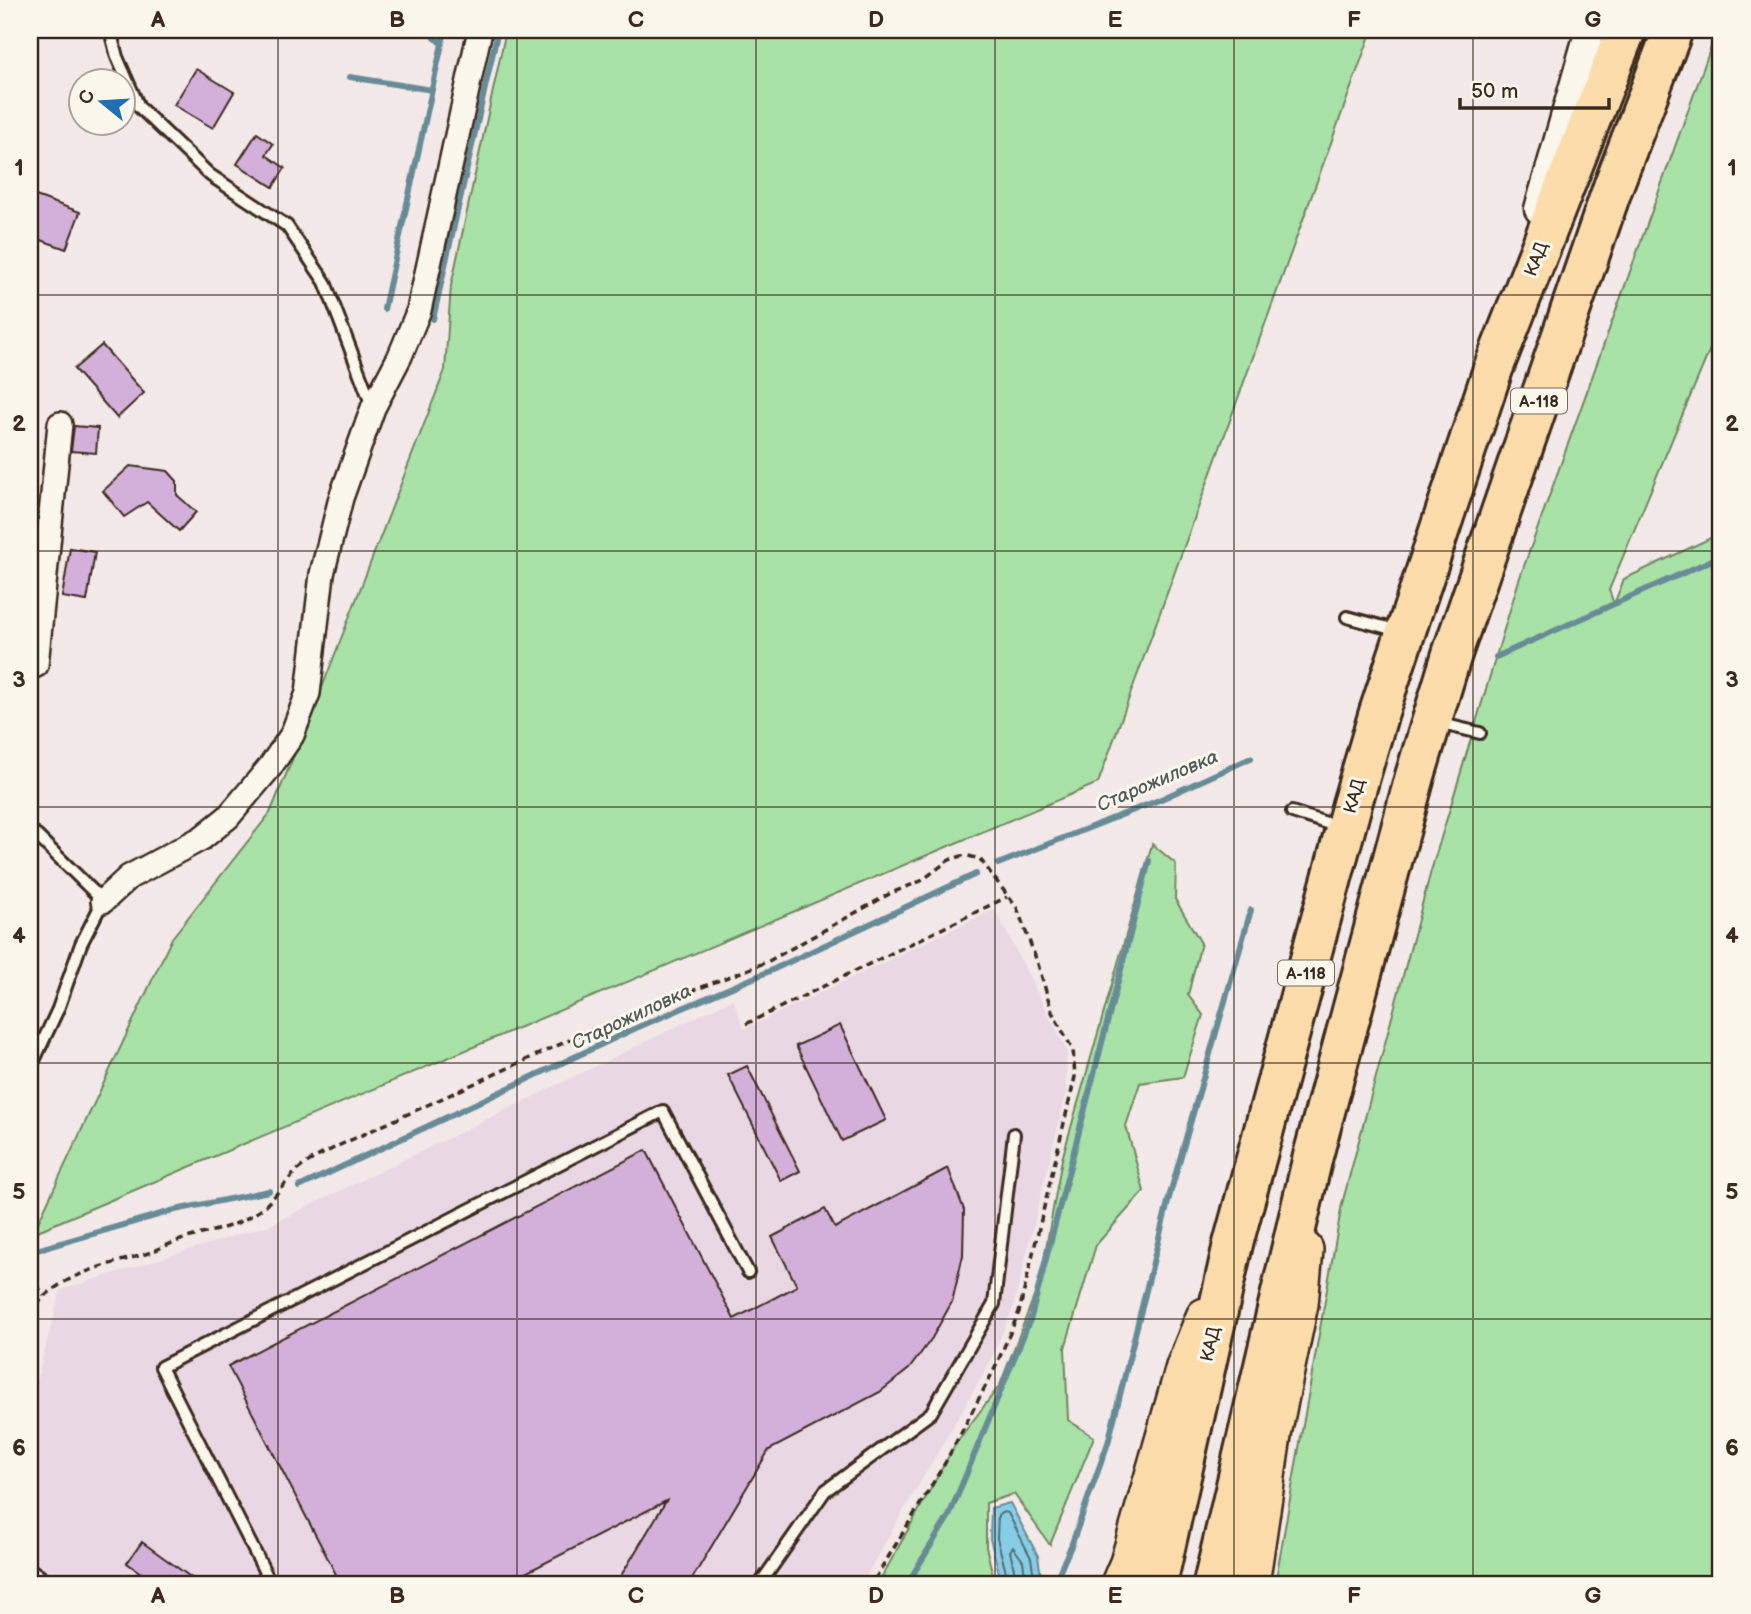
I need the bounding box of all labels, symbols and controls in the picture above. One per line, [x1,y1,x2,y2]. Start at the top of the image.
text: A [150,6,166,34]
text: B [389,6,405,34]
text: C [628,6,644,34]
text: D [868,6,884,34]
text: E [1108,6,1123,34]
text: F [1347,6,1361,34]
text: G [1585,6,1602,34]
north arrow [66,66,136,136]
scale bar [1460,66,1609,110]
text: 50 m [1471,79,1518,104]
text: С [74,87,100,107]
text: 1 [14,154,24,182]
text: 1 [1727,154,1737,182]
street label: КАД [1520,239,1553,279]
road number: А-118 [1511,388,1567,414]
text: 2 [12,410,26,438]
text: 2 [1725,410,1739,438]
text: 3 [12,666,26,694]
text: 3 [1725,666,1739,694]
water label: Старожиловка [1094,746,1222,817]
street label: КАД [1340,776,1370,816]
text: 4 [12,922,26,950]
text: 4 [1725,922,1739,950]
road number: А-118 [1278,960,1334,986]
water label: Старожиловка [568,980,695,1055]
text: 5 [12,1178,26,1206]
text: 5 [1725,1178,1739,1206]
street label: КАД [1196,1324,1225,1364]
text: 6 [12,1434,26,1462]
text: 6 [1725,1434,1739,1462]
text: A [150,1582,166,1610]
text: B [389,1582,405,1610]
text: C [628,1582,644,1610]
text: D [868,1582,884,1610]
text: E [1108,1582,1123,1610]
text: F [1347,1582,1361,1610]
text: G [1585,1582,1602,1610]

